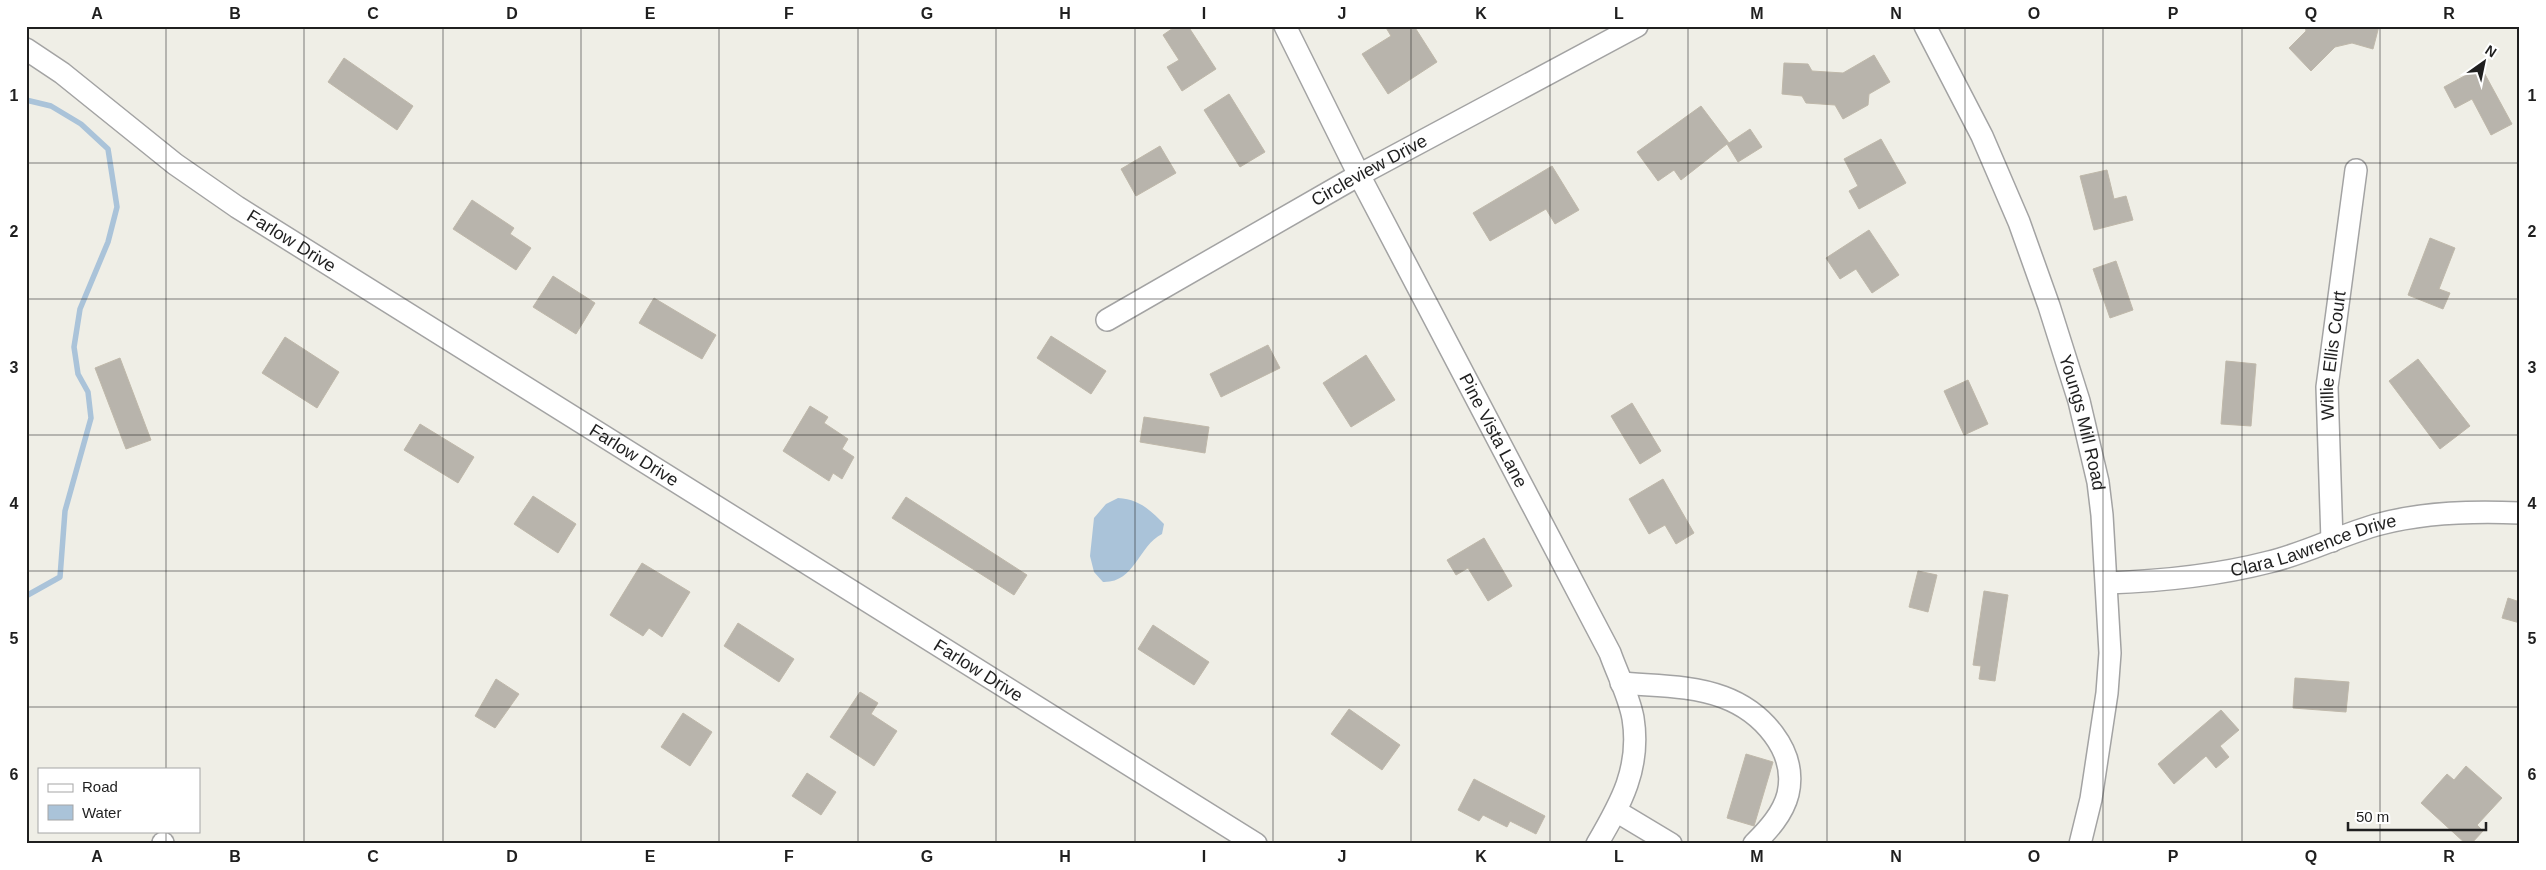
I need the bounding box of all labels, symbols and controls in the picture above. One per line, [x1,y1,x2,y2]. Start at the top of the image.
text: A [91,5,103,22]
text: B [229,5,241,22]
text: C [367,5,379,22]
text: D [506,5,518,22]
text: E [645,5,656,22]
text: F [784,5,794,22]
text: G [921,5,933,22]
text: H [1059,5,1071,22]
text: I [1202,5,1206,22]
text: J [1338,5,1346,22]
text: K [1475,5,1487,22]
text: L [1614,5,1624,22]
text: M [1750,5,1764,22]
text: N [1890,5,1902,22]
text: O [2028,5,2040,22]
text: P [2168,5,2179,22]
text: Q [2305,5,2317,22]
text: R [2443,5,2455,22]
north arrow [2458,38,2508,88]
text: N [2482,42,2500,61]
text: 1 [10,87,19,104]
text: 1 [2528,87,2537,104]
street label: Circleview Drive [1308,130,1431,210]
street label: Farlow Drive [243,206,340,276]
text: 2 [10,223,19,240]
text: 2 [2528,223,2537,240]
street label: Willie Ellis Court [2317,290,2350,420]
street label: Youngs Mill Road [2055,352,2109,491]
text: 3 [10,359,19,376]
text: 3 [2528,359,2537,376]
street label: Pine Vista Lane [1455,370,1531,491]
street label: Farlow Drive [586,420,682,490]
text: 4 [10,495,19,512]
text: 4 [2528,495,2537,512]
street label: Clara Lawrence Drive [2229,510,2398,580]
text: 5 [10,630,19,647]
text: 5 [2528,630,2537,647]
street label: Farlow Drive [930,635,1026,706]
text: 6 [10,766,19,783]
text: 6 [2528,766,2537,783]
legend [38,768,200,832]
text: Road [82,778,118,795]
scale bar [2348,800,2486,832]
text: Water [82,804,121,821]
text: 50 m [2356,808,2389,825]
text: A [91,848,103,865]
text: B [229,848,241,865]
text: C [367,848,379,865]
text: D [506,848,518,865]
text: E [645,848,656,865]
text: F [784,848,794,865]
text: G [921,848,933,865]
text: H [1059,848,1071,865]
text: I [1202,848,1206,865]
text: J [1338,848,1346,865]
text: K [1475,848,1487,865]
text: L [1614,848,1624,865]
text: M [1750,848,1764,865]
text: N [1890,848,1902,865]
text: O [2028,848,2040,865]
text: P [2168,848,2179,865]
text: Q [2305,848,2317,865]
text: R [2443,848,2455,865]

